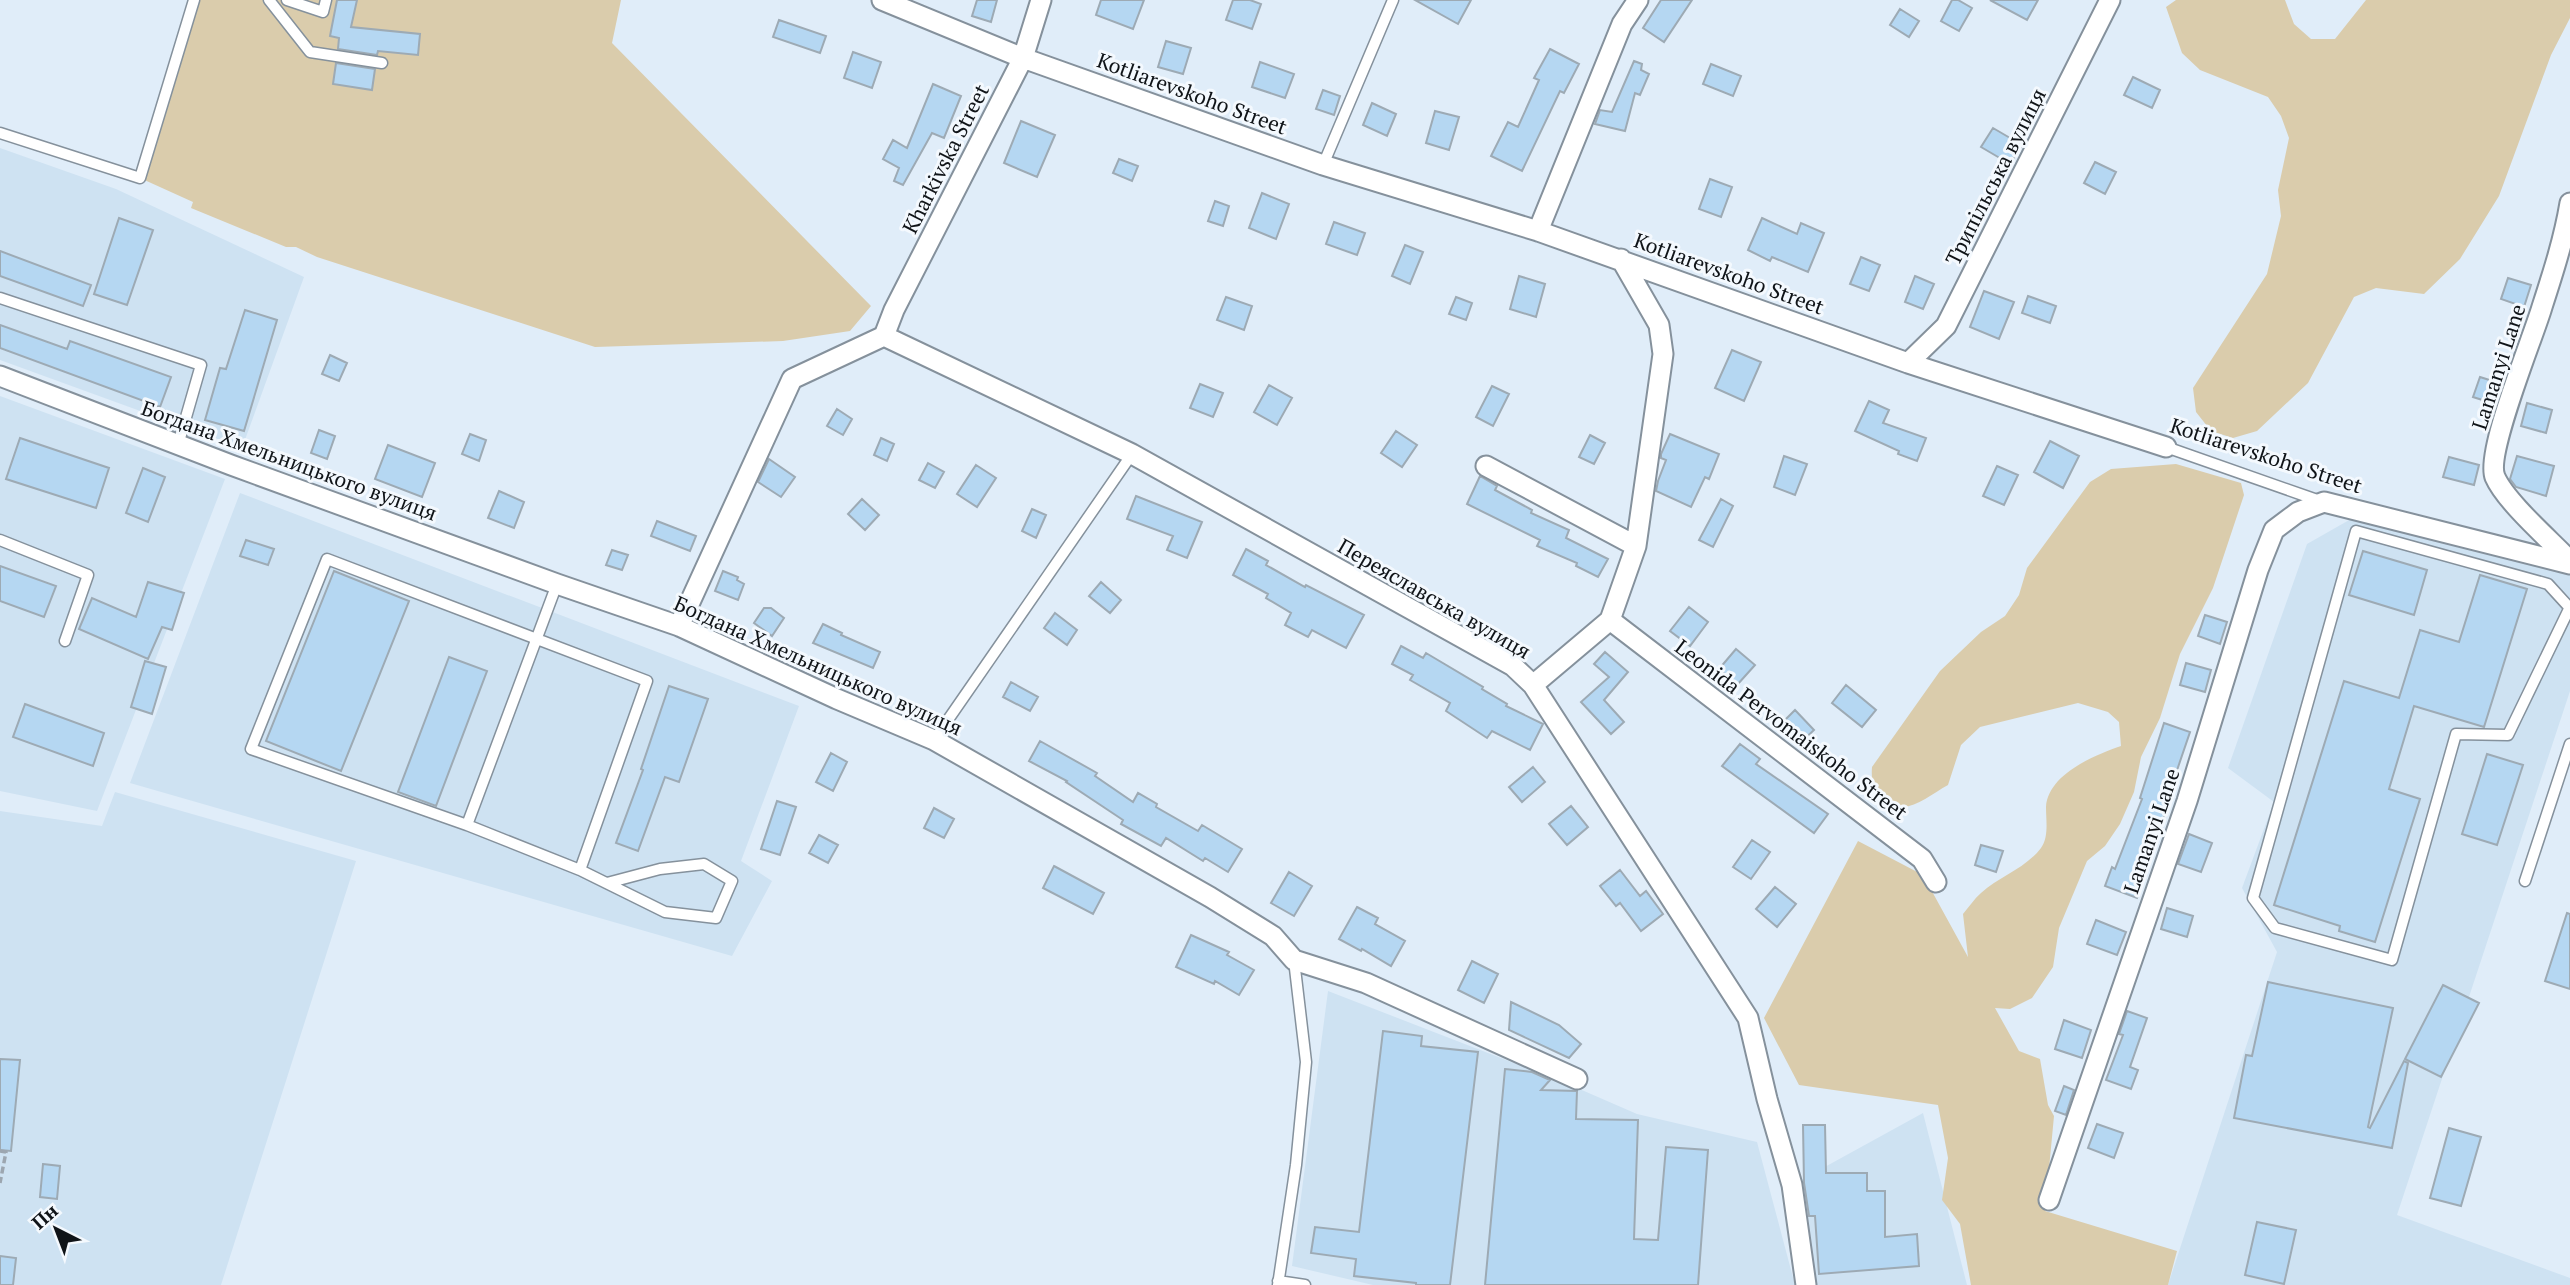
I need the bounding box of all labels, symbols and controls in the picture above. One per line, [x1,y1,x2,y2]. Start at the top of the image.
street label: Kotliarevskoho Street [1093,46,1291,141]
street label: Kharkivska Street [895,79,995,238]
street label: Трипільська вулиця [1938,83,2052,270]
street label: Kotliarevskoho Street [1630,226,1828,321]
street label: Lamanyi Lane [2465,300,2532,433]
street label: Богдана Хмельницького вулиця [138,393,441,527]
street label: Kotliarevskoho Street [2167,411,2366,499]
street label: Переяславська вулиця [1333,531,1536,665]
street label: Богдана Хмельницького вулиця [670,589,967,741]
street label: Leonida Pervomaiskoho Street [1670,633,1914,826]
street label: Lamanyi Lane [2117,764,2186,897]
north arrow [21,1194,91,1264]
text: Пн [26,1197,63,1234]

